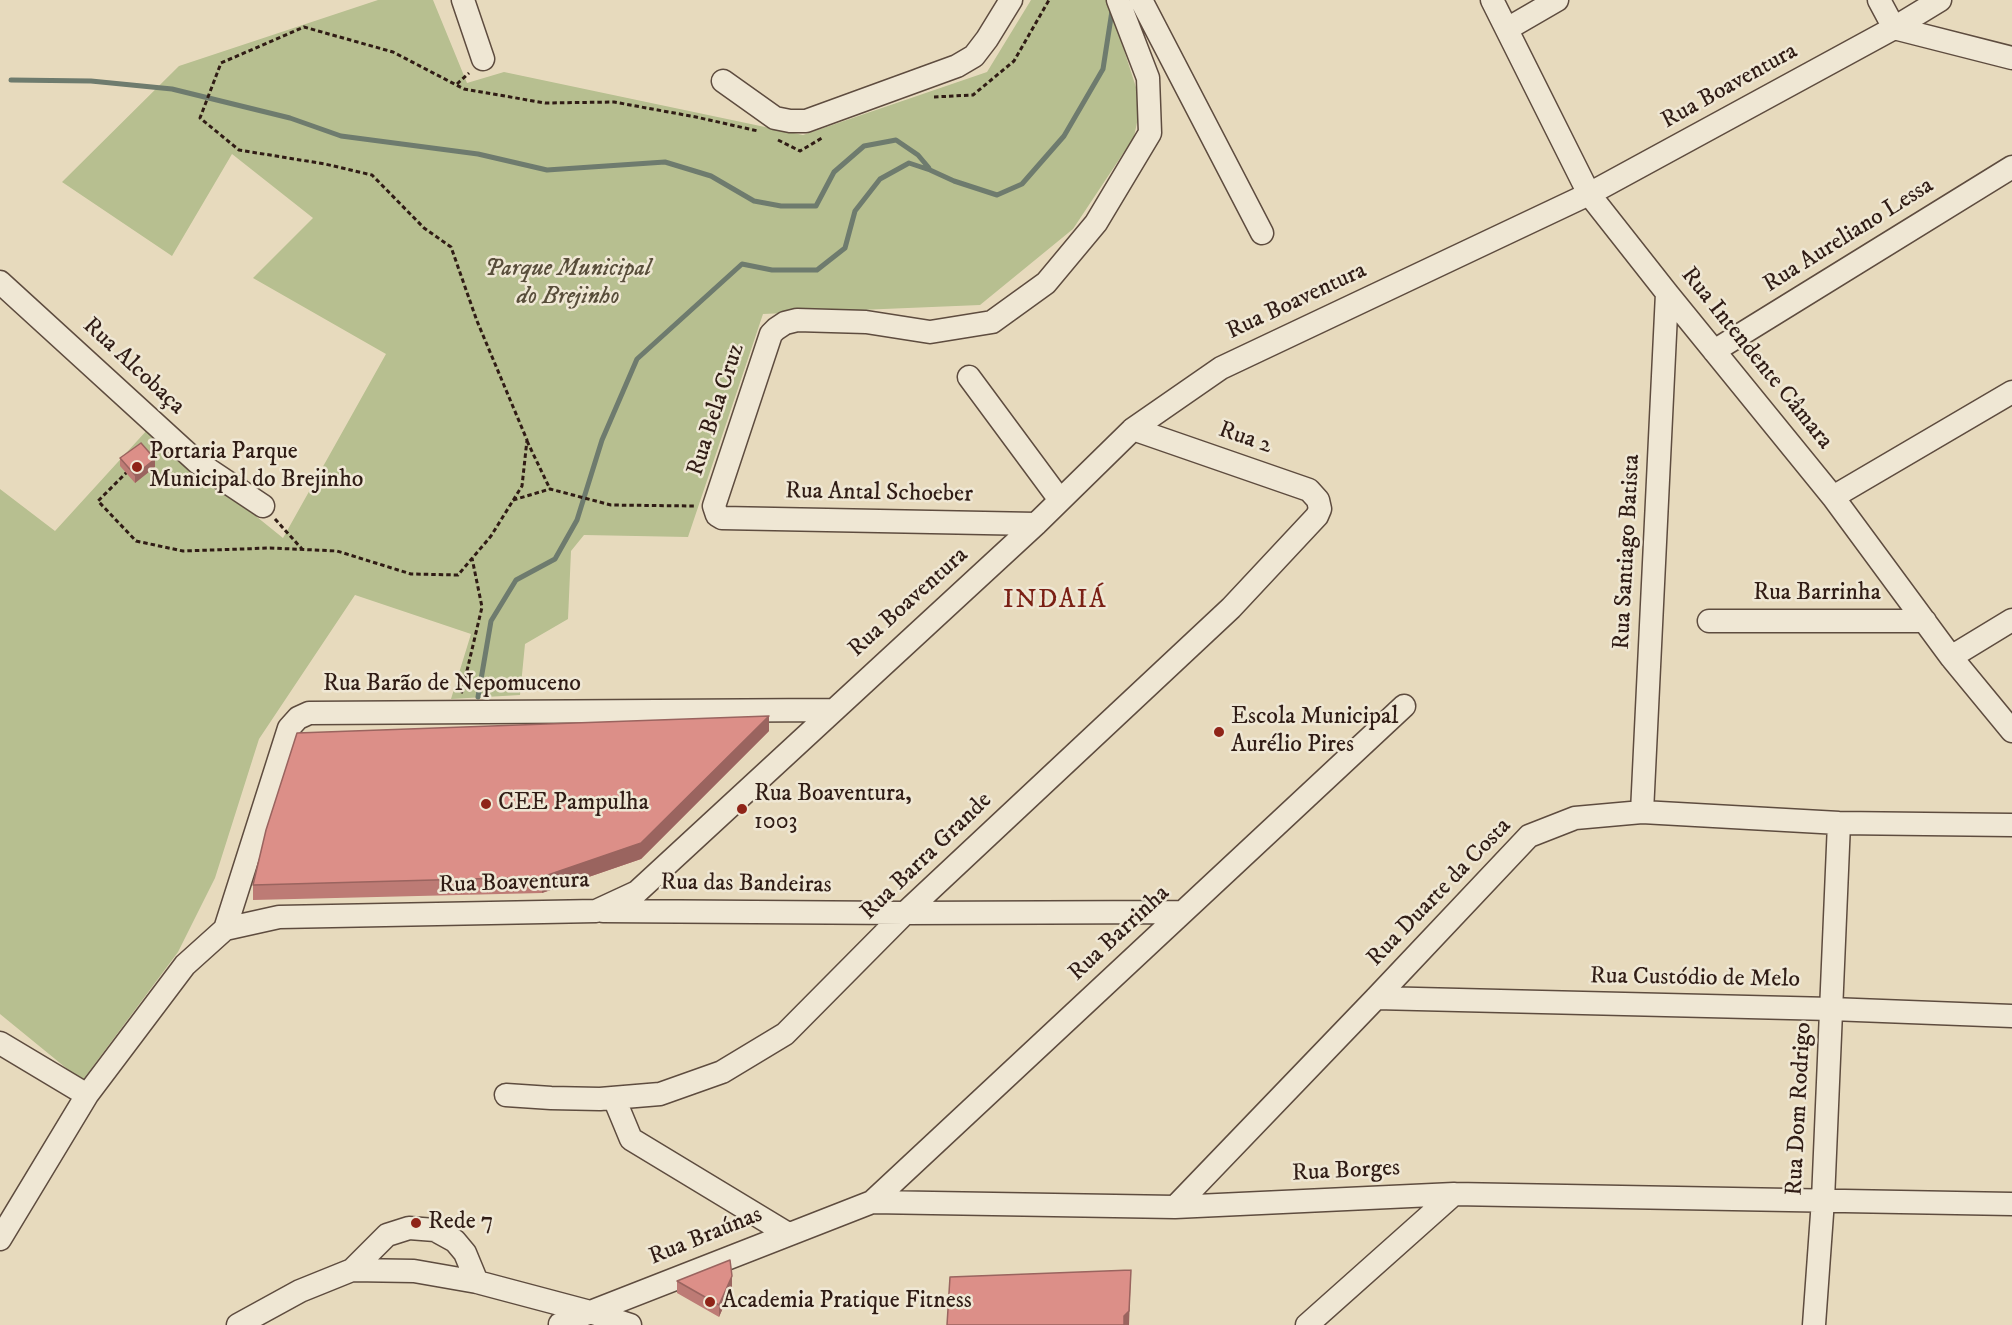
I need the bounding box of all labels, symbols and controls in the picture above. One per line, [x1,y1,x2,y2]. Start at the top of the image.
street label: Rua Boaventura [1657,38,1803,136]
street label: Rua Aureliano Lessa [1759,172,1939,300]
park label: Parque Municipal do Brejinho [485,256,651,312]
street label: Rua Boaventura [1222,257,1372,347]
street label: Rua Intendente Câmara [1674,262,1838,456]
street label: Rua Alcobaça [76,312,190,422]
street label: Rua Bela Cruz [682,340,752,480]
street label: Rua 2 [1214,416,1276,462]
place label: Portaria Parque Municipal do Brejinho [149,439,363,495]
street label: Rua Santiago Batista [1608,453,1648,651]
marker: Portaria Parque Municipal do Brejinho [130,460,144,474]
street label: Rua Antal Schoeber [785,478,973,510]
street label: Rua Boaventura [843,542,975,664]
street label: Rua Barrinha [1753,580,1881,608]
district label: INDAIÁ [1003,586,1107,618]
street label: Rua Barão de Nepomuceno [323,671,581,699]
place label: Escola Municipal Aurélio Pires [1231,704,1398,760]
marker: Escola Municipal Aurélio Pires [1212,725,1226,739]
place label: Rua Boaventura, 1003 [754,781,912,837]
street label: Rua Barra Grande [855,787,999,927]
place label: CEE Pampulha [498,790,649,818]
marker: CEE Pampulha [479,797,493,811]
marker: Rua Boaventura, 1003 [735,802,749,816]
street label: Rua Duarte da Costa [1362,813,1518,973]
street label: Rua Boaventura [438,867,590,901]
street label: Rua das Bandeiras [660,869,832,901]
street label: Rua Barrinha [1064,880,1176,988]
street label: Rua Custódio de Melo [1590,963,1800,995]
street label: Rua Dom Rodrigo [1781,1022,1819,1196]
street label: Rua Borges [1291,1155,1401,1189]
street label: Rua Braúnas [645,1201,767,1273]
place label: Rede 7 [428,1209,493,1237]
marker: Rede 7 [409,1216,423,1230]
place label: Academia Pratique Fitness [722,1288,972,1316]
marker: Academia Pratique Fitness [703,1295,717,1309]

